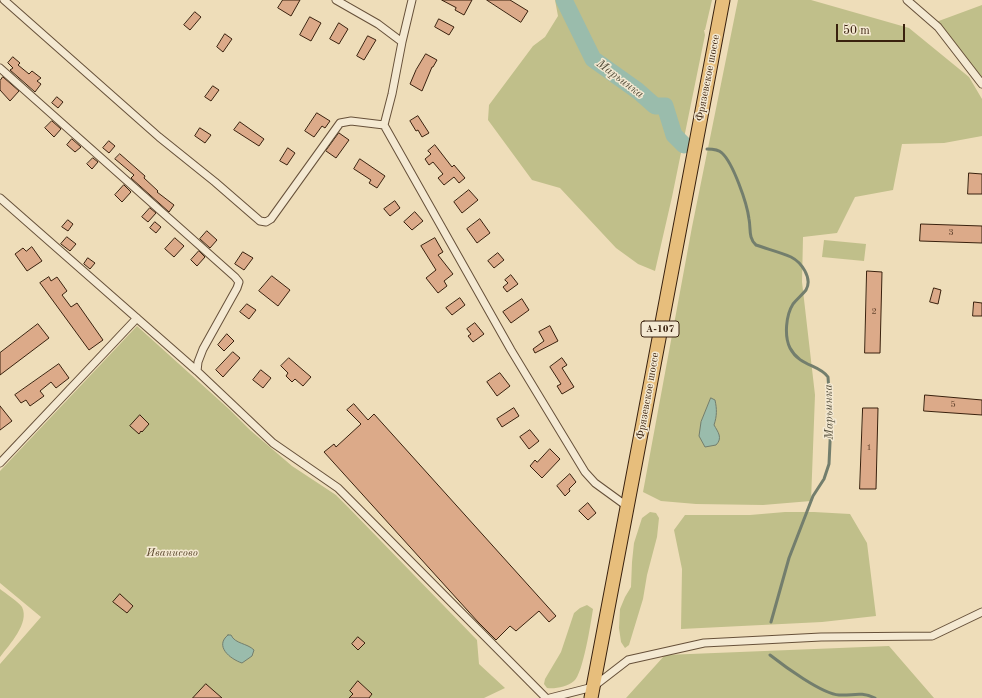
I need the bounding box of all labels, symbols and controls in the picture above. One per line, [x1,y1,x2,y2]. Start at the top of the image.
scale bar [838,16,907,42]
text: 50 m [843,25,870,37]
street label: Фрязевское шоссе [693,33,723,123]
water label: Марьинка [593,56,647,102]
house number: 3 [948,228,954,238]
house number: 2 [871,307,877,317]
road number: А-107 [641,321,679,337]
street label: Фрязевское шоссе [634,351,662,441]
water label: Марьинка [821,384,837,440]
house number: 5 [950,400,956,410]
house number: 1 [866,443,872,453]
park label: Иванисово [146,546,198,560]

